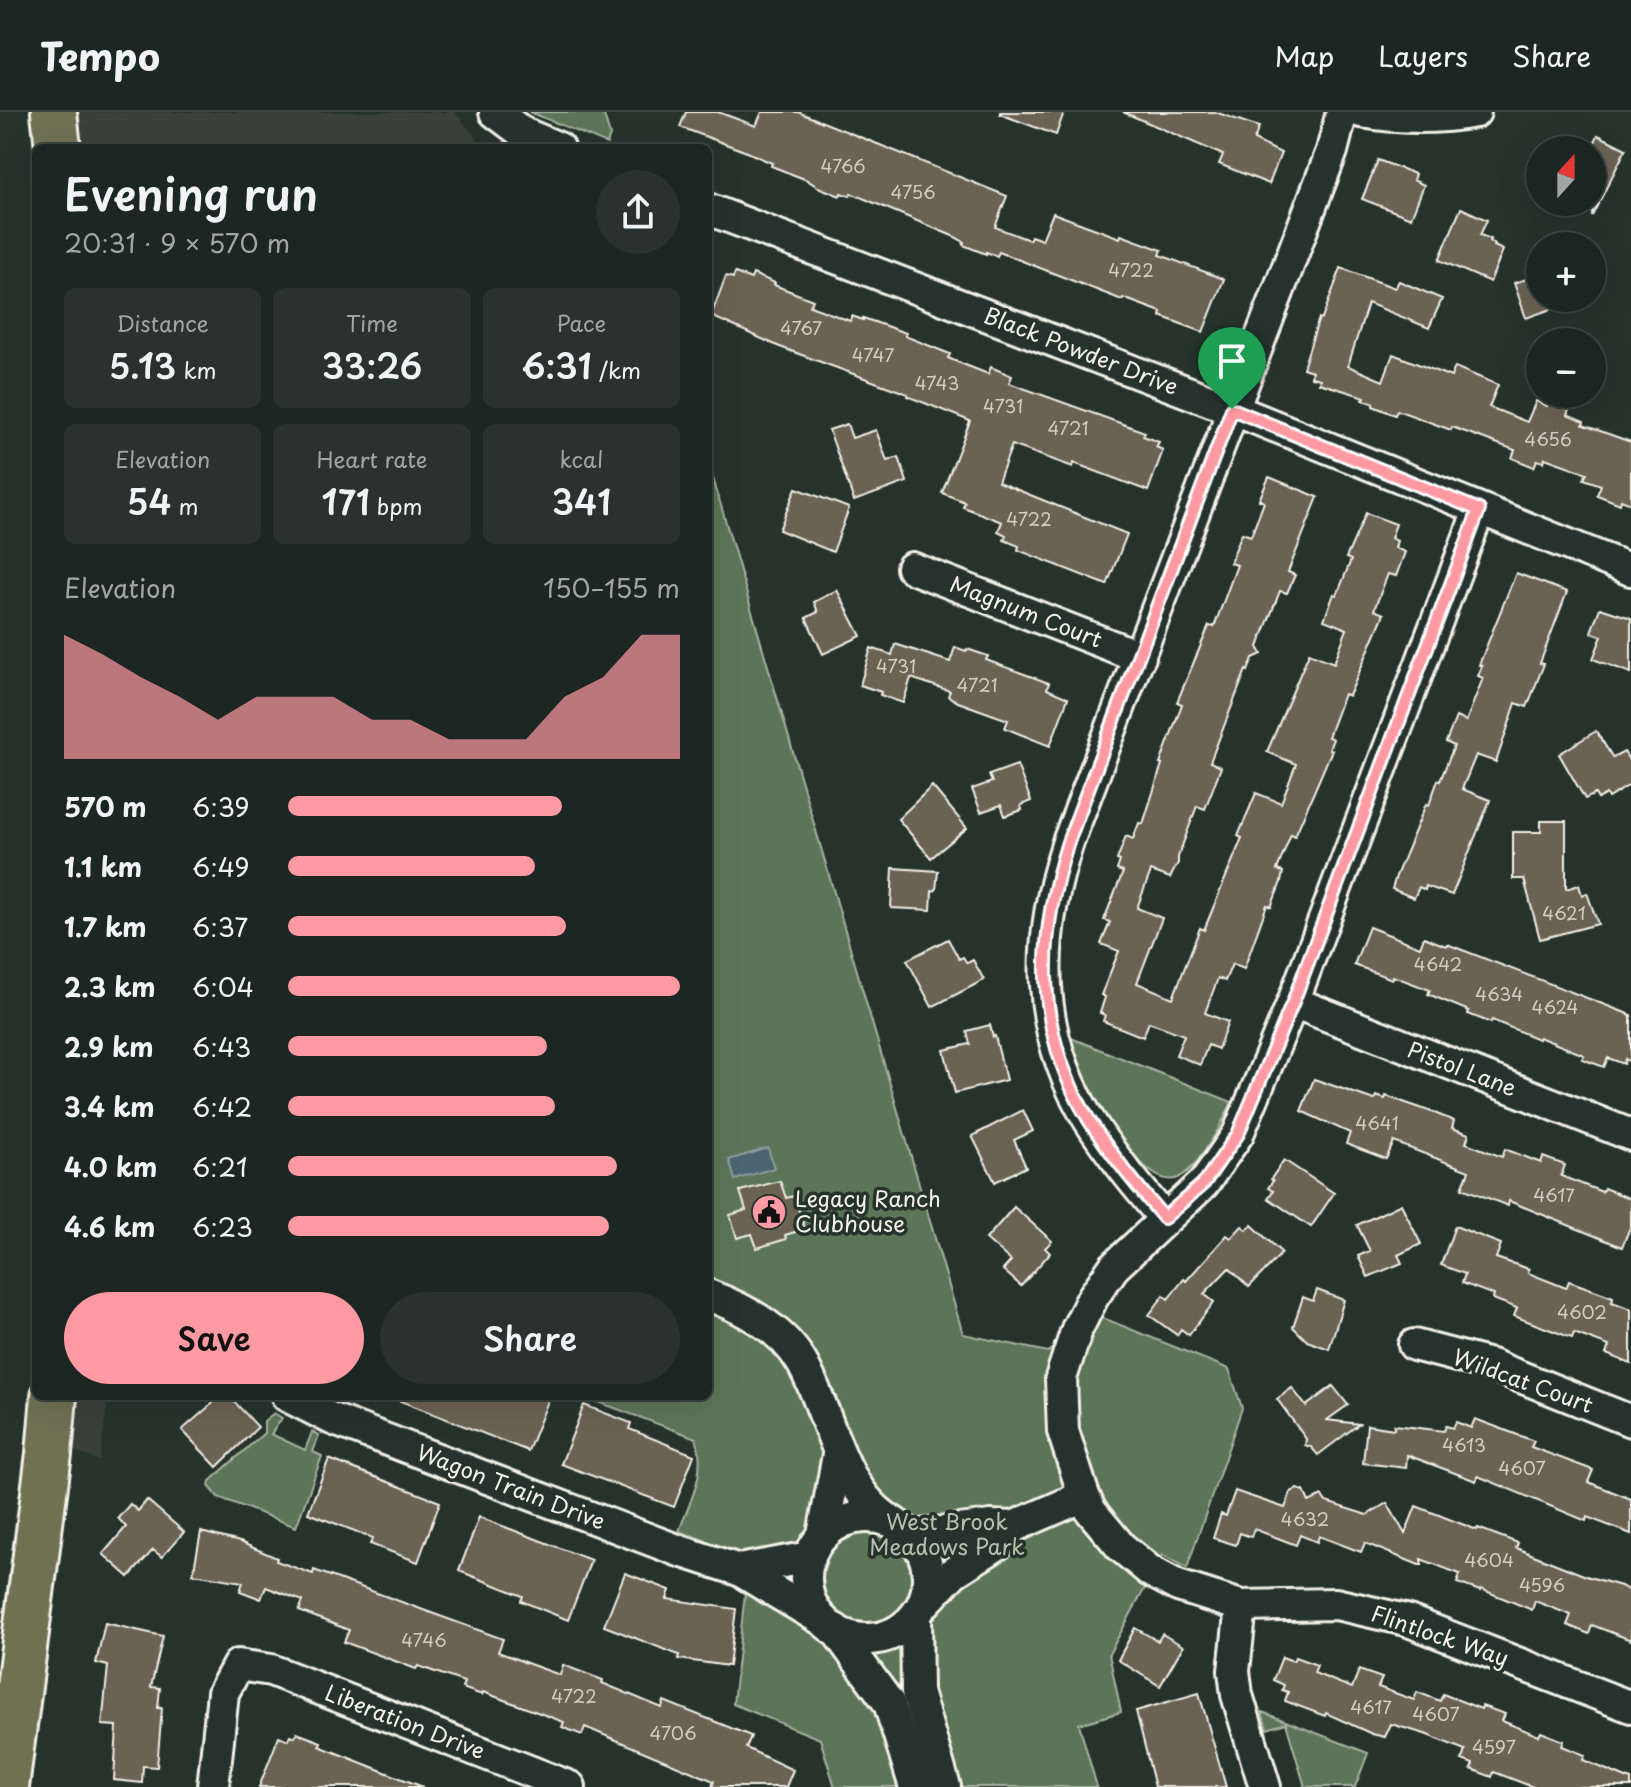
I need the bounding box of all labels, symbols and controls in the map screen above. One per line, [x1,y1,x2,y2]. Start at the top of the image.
text: Tempo [40,27,160,84]
text: Map [1274,34,1334,77]
text: Layers [1378,34,1468,77]
text: Share [1512,34,1591,77]
north arrow [1526,136,1606,216]
map controls [1526,136,1606,408]
house number: 4766 [820,152,866,179]
text: Evening run [64,160,318,226]
button: share [596,170,680,254]
house number: 4756 [890,178,936,205]
text: 20:31 · 9 × 570 m [64,223,290,262]
button: + [1526,232,1606,312]
house number: 4722 [1108,256,1154,283]
street label: Black Powder Drive [980,297,1183,402]
text: Distance [117,306,209,339]
text: Time [346,306,398,339]
text: Pace [556,306,606,339]
house number: 4767 [780,314,822,341]
pin [1198,327,1266,409]
button: − [1526,328,1606,408]
text: 5.13 [109,339,176,391]
text: 33:26 [322,339,422,391]
text: 6:31 [522,339,592,391]
icon: arrive [1210,339,1254,383]
house number: 4747 [852,341,894,368]
text: km [176,353,216,386]
text: /km [592,353,641,386]
house number: 4743 [915,369,959,396]
house number: 4731 [983,392,1023,419]
house number: 4721 [1048,414,1089,441]
house number: 4656 [1524,425,1572,452]
text: Elevation [115,442,210,475]
text: Heart rate [316,442,428,475]
text: kcal [559,442,603,475]
text: 54 [127,475,171,527]
text: 171 [322,475,370,527]
text: 341 [552,475,611,527]
text: m [171,489,199,522]
text: bpm [370,489,422,522]
house number: 4722 [1006,505,1052,532]
street label: Magnum Court [946,566,1108,655]
text: Elevation [64,568,176,607]
text: 150–155 m [543,568,680,607]
house number: 4731 [876,652,916,679]
house number: 4721 [957,671,998,698]
text: 570 m [64,787,147,826]
text: 6:39 [192,787,250,826]
text: 1.1 km [64,847,142,886]
text: 6:49 [192,847,250,886]
house number: 4621 [1542,899,1586,926]
text: 1.7 km [64,907,147,946]
text: 6:37 [192,907,248,946]
house number: 4642 [1414,950,1462,977]
text: 2.3 km [64,967,156,1006]
text: 6:04 [192,967,254,1006]
house number: 4634 [1475,980,1523,1007]
house number: 4624 [1532,993,1578,1020]
text: 2.9 km [64,1027,154,1066]
text: 6:43 [192,1027,251,1066]
street label: Pistol Lane [1403,1032,1522,1104]
text: 3.4 km [64,1087,155,1126]
text: 6:42 [192,1087,252,1126]
house number: 4641 [1355,1109,1399,1136]
text: 4.0 km [64,1147,157,1186]
text: 6:21 [192,1147,248,1186]
place label: Legacy Ranch Clubhouse [795,1181,941,1239]
house number: 4617 [1533,1181,1575,1208]
public building icon: Legacy Ranch Clubhouse [750,1193,788,1231]
text: 4.6 km [64,1207,155,1246]
text: 6:23 [192,1207,253,1246]
button: Save [64,1292,364,1384]
button: Share [380,1292,680,1384]
house number: 4602 [1557,1298,1607,1325]
street label: Wildcat Court [1449,1339,1598,1420]
house number: 4613 [1442,1431,1486,1458]
street label: Wagon Train Drive [412,1434,611,1537]
house number: 4607 [1498,1454,1546,1481]
park label: West Brook Meadows Park [869,1504,1025,1562]
house number: 4632 [1281,1505,1329,1532]
house number: 4604 [1464,1546,1514,1573]
house number: 4596 [1519,1571,1565,1598]
street label: Flintlock Way [1367,1596,1514,1674]
house number: 4746 [401,1626,447,1653]
street label: Liberation Drive [321,1675,490,1766]
house number: 4722 [551,1682,597,1709]
house number: 4617 [1350,1693,1392,1720]
house number: 4607 [1412,1700,1460,1727]
house number: 4706 [649,1719,697,1746]
house number: 4597 [1472,1733,1516,1760]

